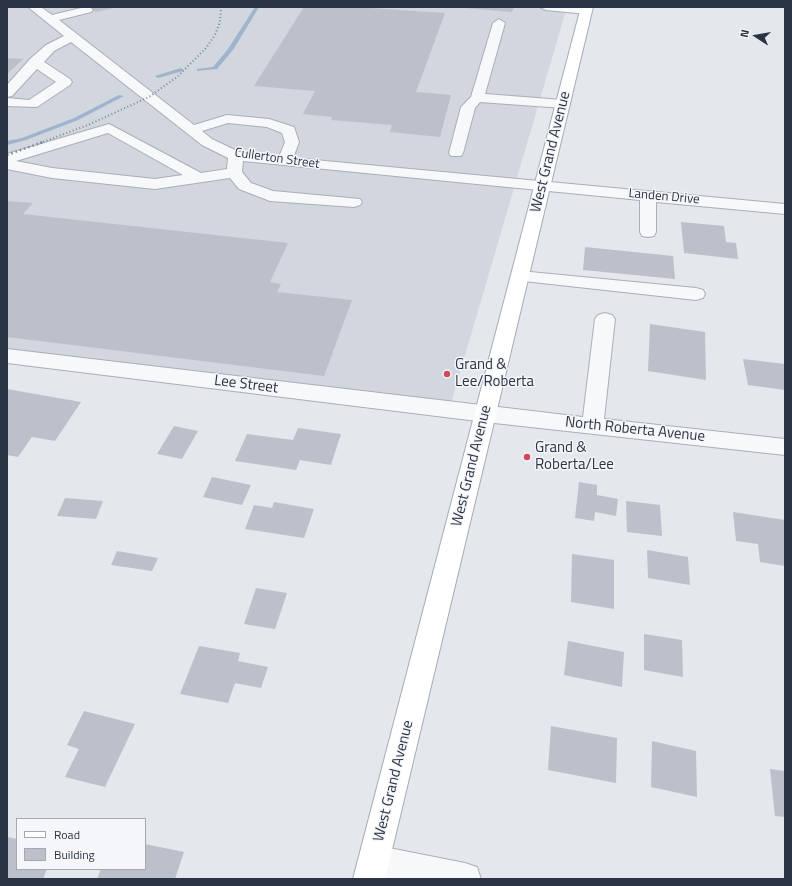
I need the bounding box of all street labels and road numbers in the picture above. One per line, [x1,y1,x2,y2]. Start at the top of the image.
street label: West Grand Avenue [527,90,575,214]
street label: Cullerton Street [233,145,321,173]
street label: Landen Drive [628,186,700,208]
street label: Lee Street [213,372,279,398]
street label: West Grand Avenue [448,404,496,528]
street label: North Roberta Avenue [564,414,706,446]
street label: West Grand Avenue [370,719,418,843]

